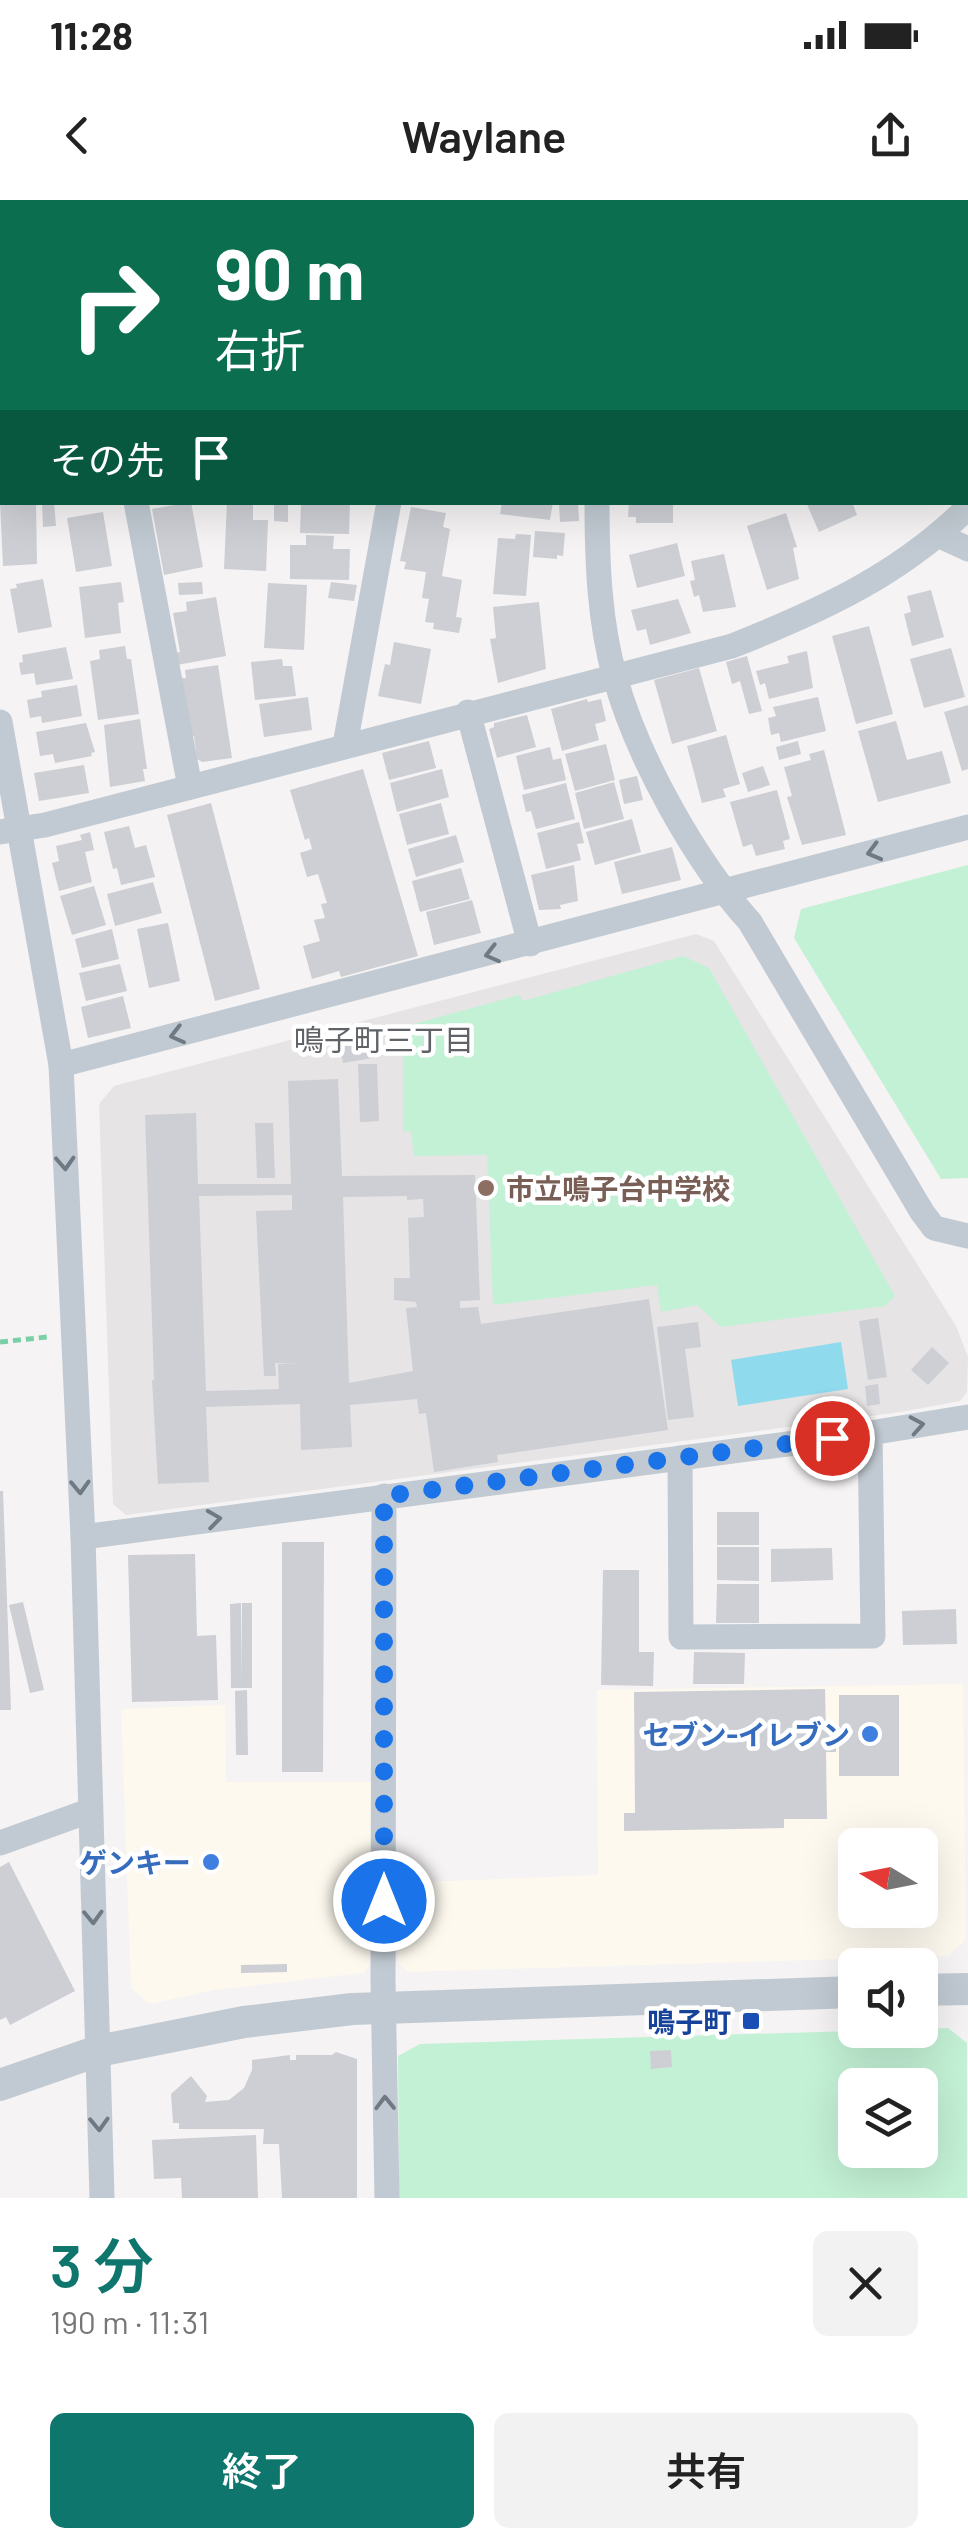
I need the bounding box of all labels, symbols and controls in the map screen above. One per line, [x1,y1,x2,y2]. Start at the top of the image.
text: 11:28 [50,12,133,58]
icon: back [50,108,105,163]
text: Waylane [402,108,566,162]
icon: share [863,108,918,163]
text: 90 m [215,230,365,314]
icon: right [50,240,180,370]
text: 右折 [215,322,305,376]
icon: arrive [184,430,239,485]
text: その先 [50,436,164,482]
one-way arrow [866,841,883,862]
one-way arrow [484,942,501,963]
district label: 鳴子町三丁目 [294,1021,474,1057]
one-way arrow [169,1023,186,1044]
one-way arrow [55,1155,76,1171]
place label: 市立鳴子台中学校 [506,1171,730,1205]
marker: 市立鳴子台中学校 [475,1177,497,1199]
pin [790,1396,875,1481]
icon: arrive [805,1411,860,1466]
one-way arrow [909,1415,926,1436]
one-way arrow [70,1480,91,1496]
one-way arrow [206,1510,222,1531]
place label: セブン-イレブン [643,1717,850,1751]
marker: セブン-イレブン [859,1723,881,1745]
north arrow [838,1828,938,1928]
map controls [838,1828,938,2168]
place label: ゲンキー [79,1845,191,1879]
position arrow [332,1849,436,1953]
marker: ゲンキー [200,1851,222,1873]
one-way arrow [82,1910,103,1926]
button: sound [838,1948,938,2048]
place label: 鳴子町 [647,2004,731,2038]
marker: 鳴子町 [740,2010,762,2032]
button: layers [838,2068,938,2168]
one-way arrow [374,2094,396,2110]
one-way arrow [89,2117,110,2133]
text: 3 分 [50,2228,154,2300]
button: close [813,2231,918,2336]
text: 190 m · 11:31 [50,2302,209,2340]
button: 終了 [50,2413,474,2528]
button: 共有 [494,2413,918,2528]

